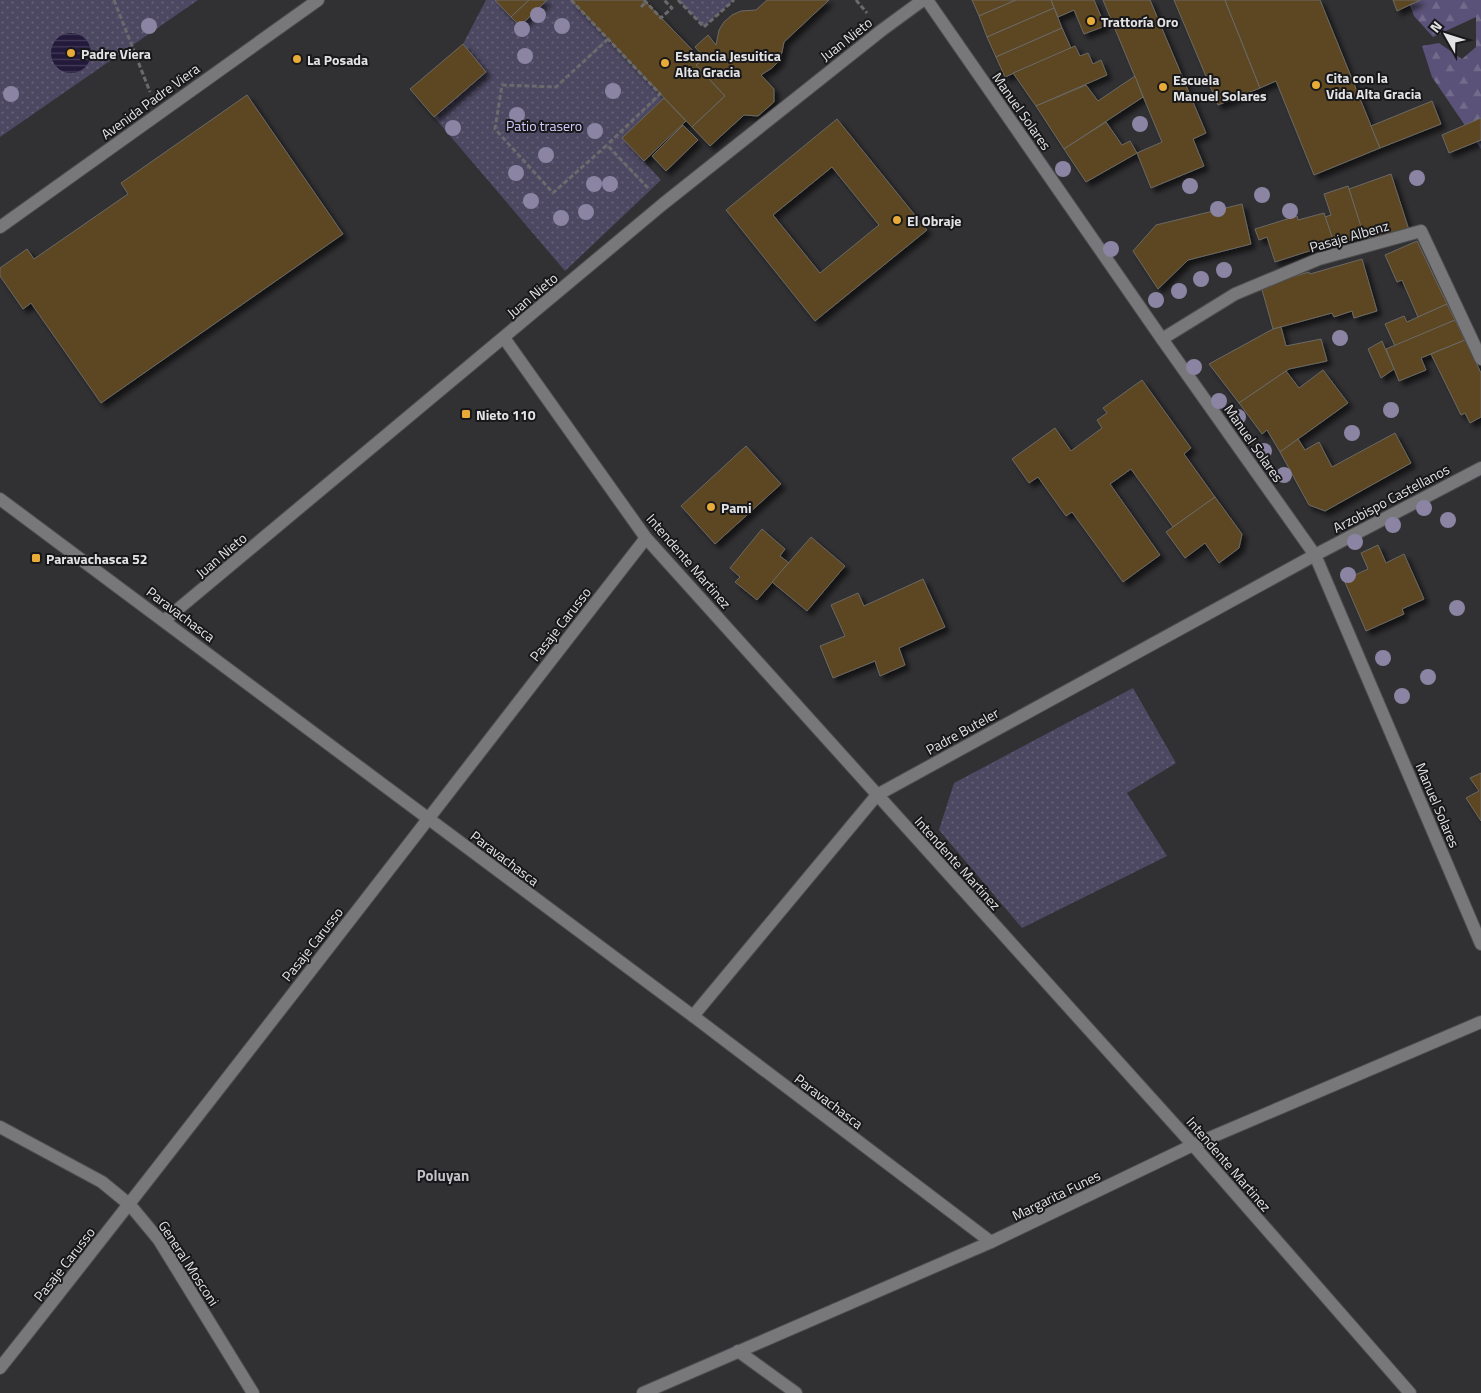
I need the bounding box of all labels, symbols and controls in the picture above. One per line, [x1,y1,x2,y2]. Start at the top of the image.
north arrow [1421,10,1471,60]
place label: Trattoría Oro [1101,11,1178,32]
street label: Juan Nieto [816,12,876,66]
marker: Trattoría Oro [1085,15,1097,27]
text: N [1424,16,1447,37]
place label: Padre Viera [81,43,151,64]
place label: Estancia Jesuitica Alta Gracia [675,45,781,82]
marker: Padre Viera [65,47,77,59]
place label: La Posada [307,49,368,70]
marker: La Posada [291,53,303,65]
marker: Estancia Jesuitica Alta Gracia [659,57,671,69]
street label: Avenida Padre Viera [96,58,204,144]
place label: Cita con la Vida Alta Gracia [1326,67,1421,104]
street label: Manuel Solares [987,68,1057,154]
place label: Escuela Manuel Solares [1173,69,1267,106]
marker: Cita con la Vida Alta Gracia [1310,79,1322,91]
marker: Escuela Manuel Solares [1157,81,1169,93]
park label: Patio trasero [506,115,582,136]
place label: El Obraje [907,210,962,231]
marker: El Obraje [891,214,903,226]
street label: Pasaje Albenz [1307,215,1391,257]
street label: Juan Nieto [502,267,562,323]
street label: Manuel Solares [1219,400,1289,486]
place label: Nieto 110 [476,404,536,425]
marker: Nieto 110 [460,408,472,420]
street label: Arzobispo Castellanos [1329,458,1453,538]
place label: Pami [721,497,752,518]
marker: Pami [705,501,717,513]
street label: Intendente Martinez [642,509,736,613]
street label: Juan Nieto [191,527,251,583]
place label: Paravachasca 52 [46,548,148,569]
marker: Paravachasca 52 [30,552,42,564]
street label: Paravachasca [142,581,220,647]
street label: Pasaje Carusso [524,582,596,666]
street label: Padre Buteler [922,702,1003,760]
street label: Manuel Solares [1411,759,1465,851]
street label: Intendente Martinez [910,811,1006,915]
street label: Paravachasca [466,825,544,891]
street label: Pasaje Carusso [276,902,348,986]
street label: Paravachasca [790,1068,868,1134]
street label: Intendente Martinez [1182,1112,1276,1216]
district label: Poluyan [417,1164,469,1187]
street label: Margarita Funes [1008,1164,1104,1226]
street label: General Mosconi [153,1216,225,1310]
street label: Pasaje Carusso [28,1222,100,1306]

